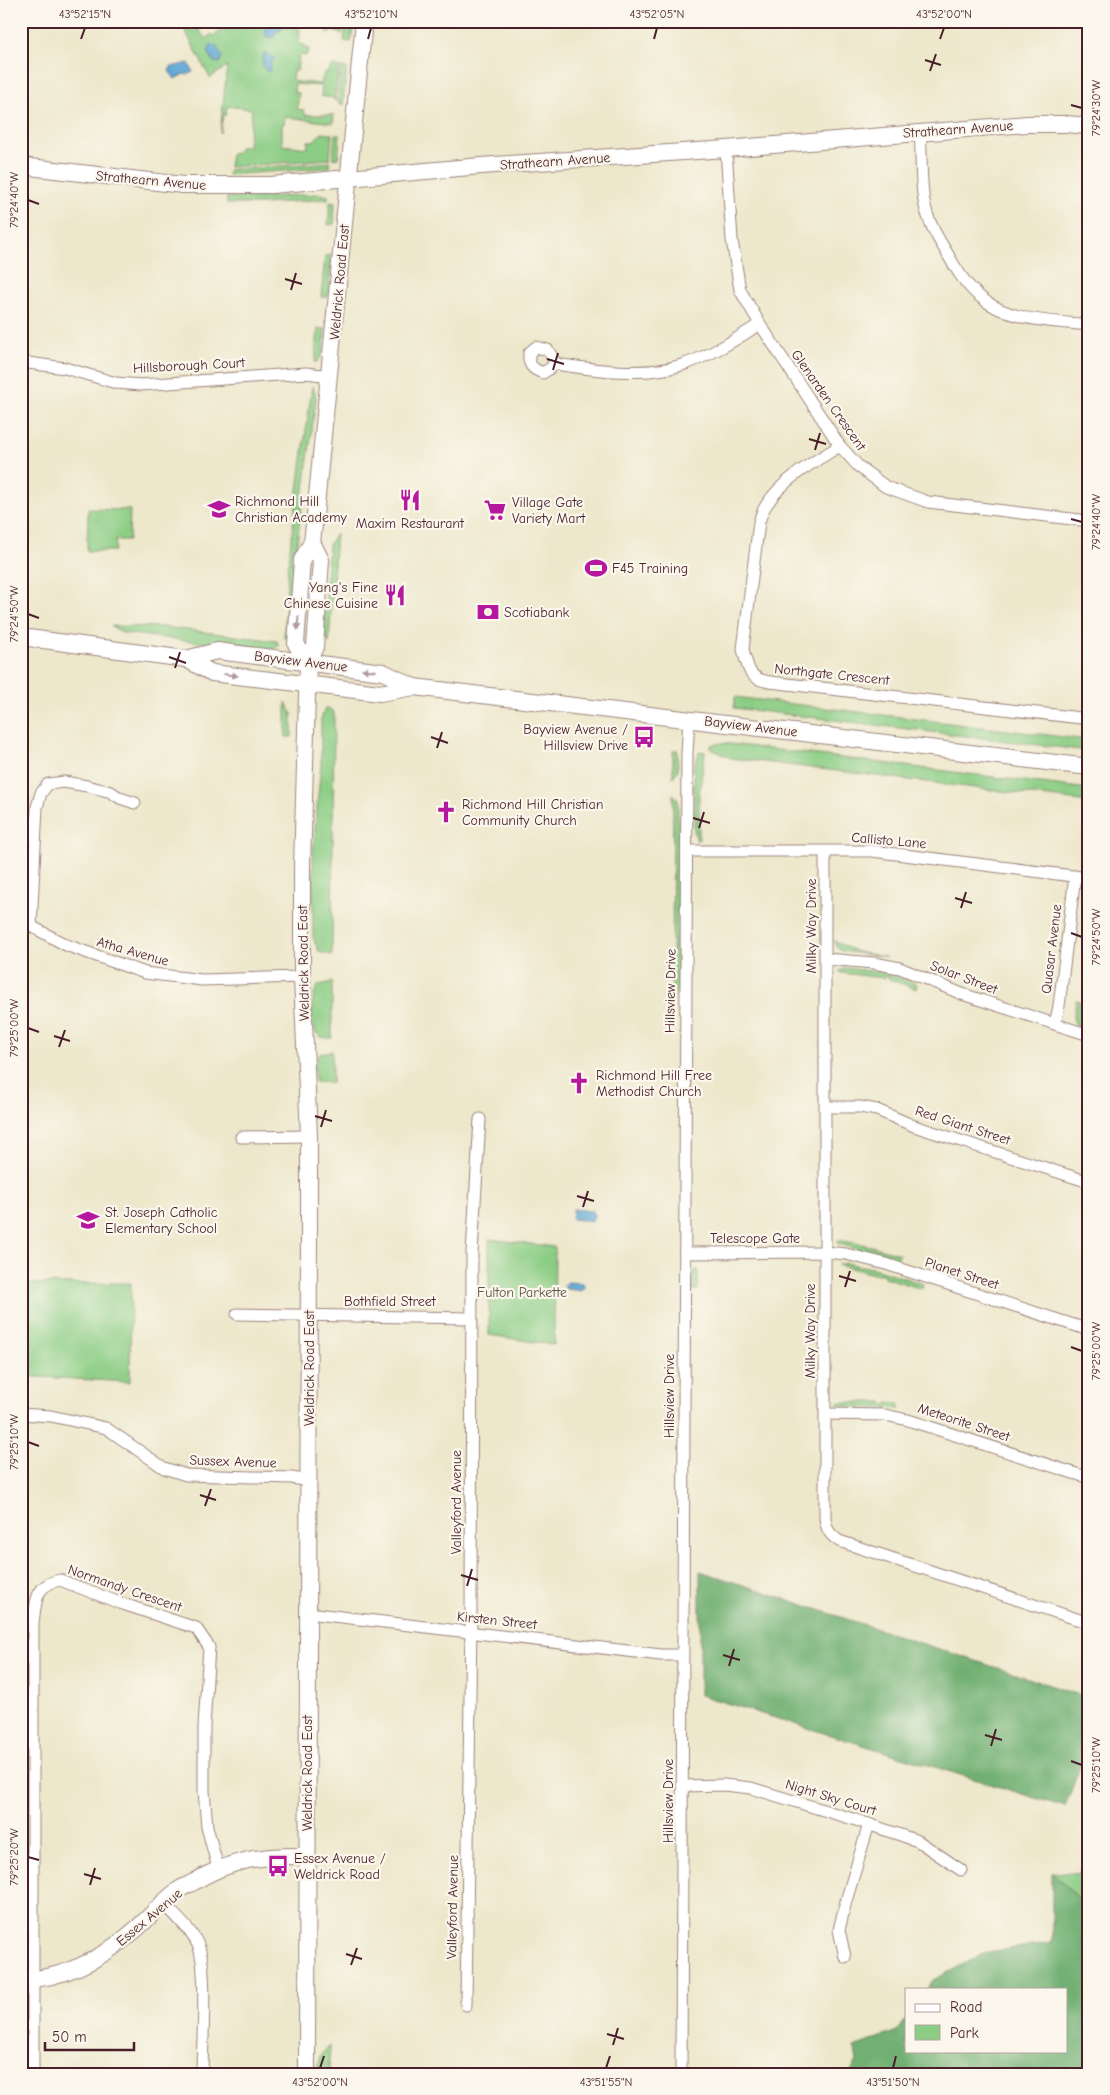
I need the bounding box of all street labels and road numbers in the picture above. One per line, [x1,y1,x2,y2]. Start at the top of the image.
street label: Strathearn Avenue [902,117,1014,142]
street label: Strathearn Avenue [499,149,611,174]
street label: Strathearn Avenue [95,167,207,194]
street label: Weldrick Road East [326,223,353,341]
street label: Glenarden Crescent [787,347,870,455]
street label: Hillsborough Court [132,354,247,377]
street label: Bayview Avenue [253,647,349,676]
street label: Northgate Crescent [773,660,891,689]
street label: Bayview Avenue [703,712,799,741]
street label: Callisto Lane [851,829,927,852]
street label: Milky Way Drive [803,878,820,974]
street label: Quasar Avenue [1038,903,1065,995]
street label: Weldrick Road East [294,904,313,1021]
street label: Atha Avenue [95,933,171,970]
street label: Hillsview Drive [661,949,680,1033]
street label: Solar Street [928,957,1001,998]
street label: Red Giant Street [913,1102,1014,1149]
street label: Telescope Gate [710,1230,800,1247]
street label: Planet Street [923,1254,1002,1294]
street label: Milky Way Drive [802,1283,819,1379]
street label: Bothfield Street [344,1293,437,1310]
street label: Weldrick Road East [301,1309,318,1426]
street label: Hillsview Drive [661,1354,678,1438]
street label: Meteorite Street [916,1400,1013,1446]
street label: Valleyford Avenue [448,1450,465,1554]
street label: Sussex Avenue [189,1451,277,1472]
street label: Normandy Crescent [66,1561,185,1616]
street label: Kirsten Street [456,1608,539,1633]
street label: Weldrick Road East [299,1714,316,1831]
street label: Hillsview Drive [660,1759,677,1843]
street label: Night Sky Court [783,1776,879,1820]
street label: Valleyford Avenue [443,1855,462,1959]
street label: Essex Avenue [113,1885,186,1950]

